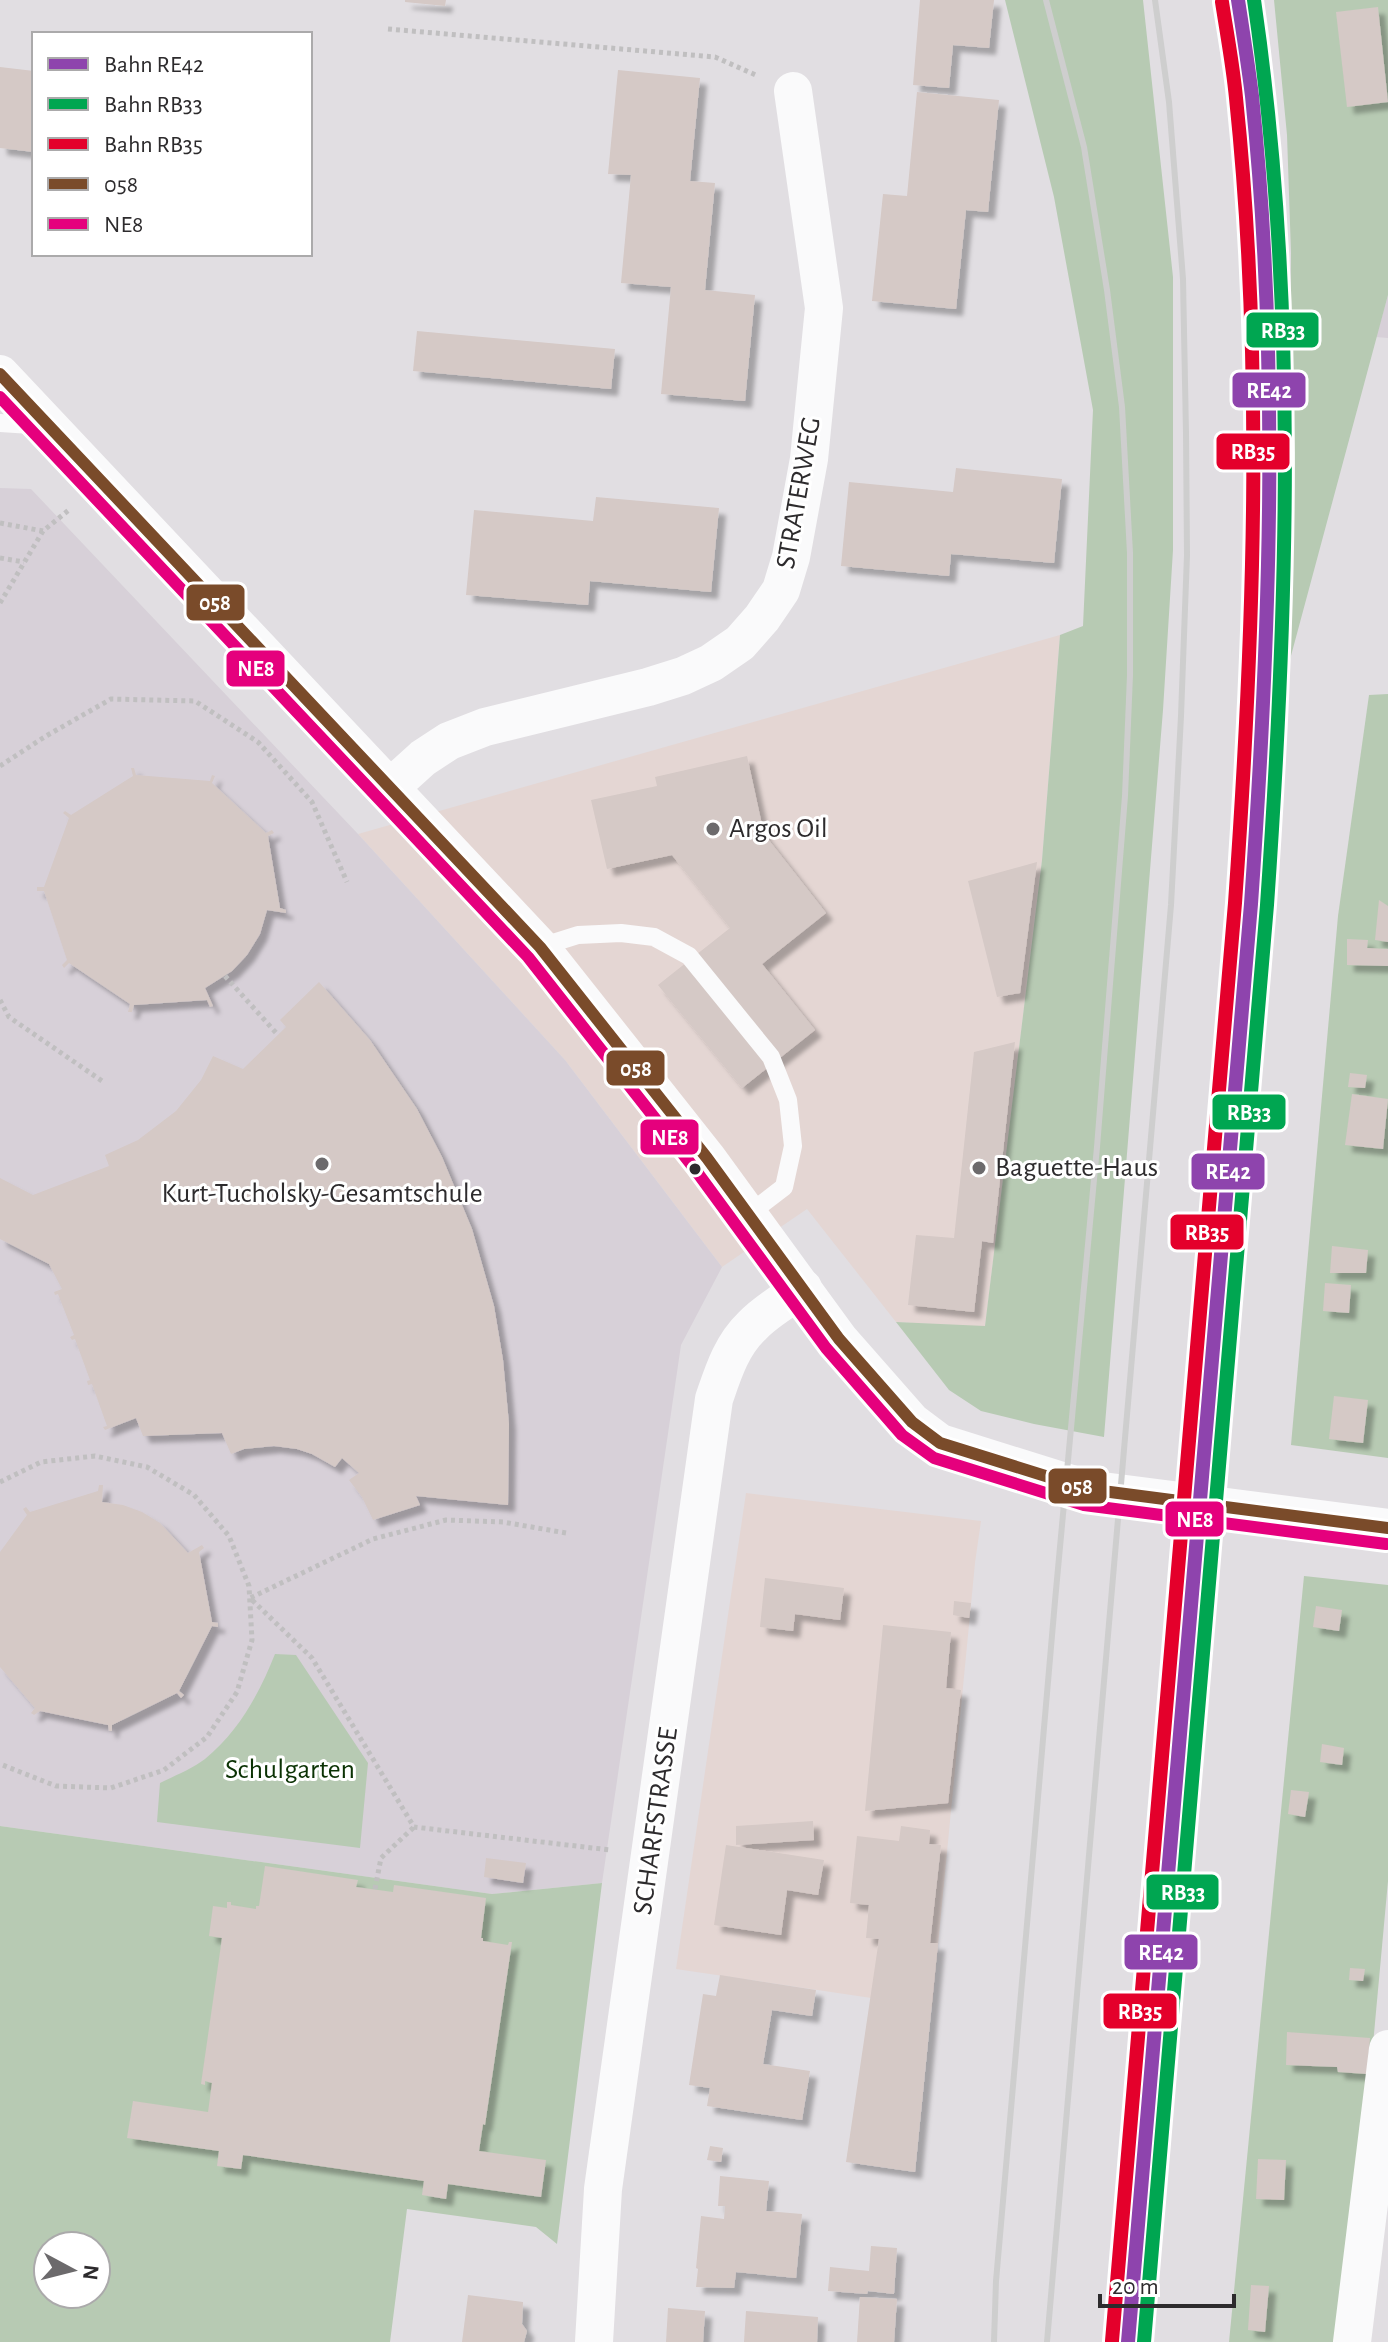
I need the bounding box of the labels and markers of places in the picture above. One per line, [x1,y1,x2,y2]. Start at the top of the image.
place label: Argos Oil [729,815,828,843]
marker: Argos Oil [704,820,722,838]
place label: Baguette-Haus [995,1154,1158,1182]
marker: Kurt-Tucholsky-Gesamtschule [313,1155,331,1173]
marker: Baguette-Haus [970,1159,988,1177]
unlabelled marker [687,1161,703,1177]
place label: Kurt-Tucholsky-Gesamtschule [161,1180,483,1208]

